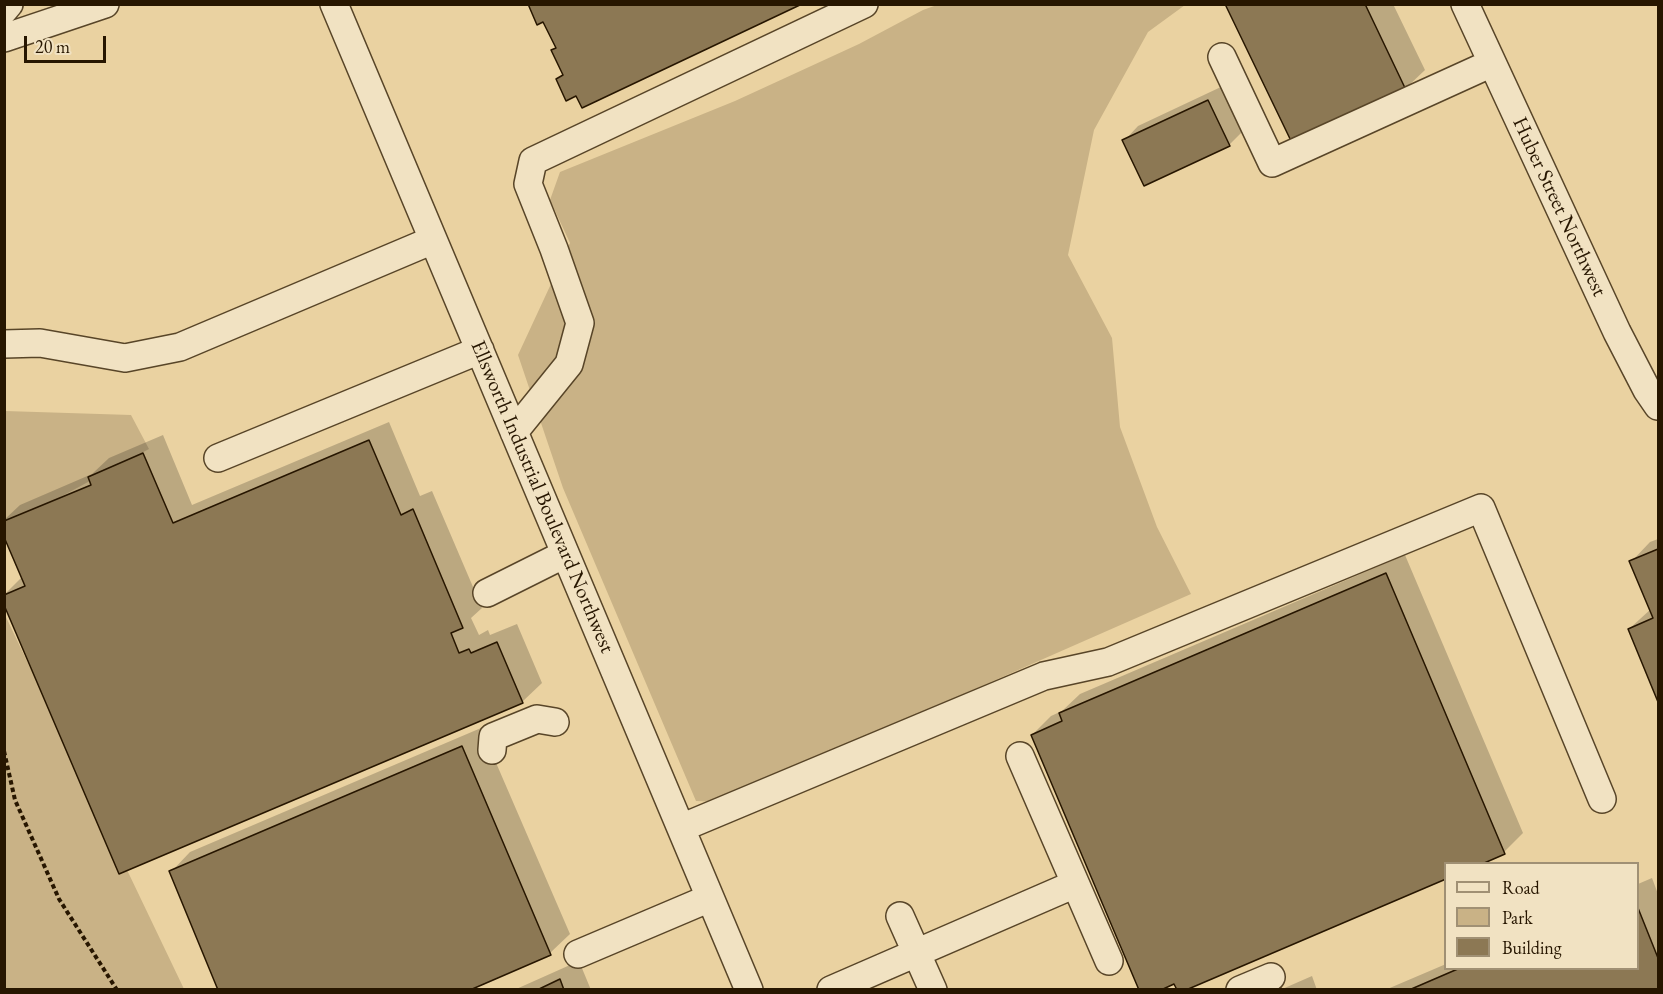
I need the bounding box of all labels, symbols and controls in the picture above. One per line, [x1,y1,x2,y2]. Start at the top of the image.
scale bar [27,24,110,62]
text: 20 m [35,35,70,58]
street label: Huber Street Northwest [1506,113,1612,301]
street label: Ellsworth Industrial Boulevard Northwest [465,337,619,657]
legend [1444,862,1639,970]
text: Road [1502,876,1540,899]
text: Park [1502,906,1533,929]
text: Building [1502,936,1562,959]

